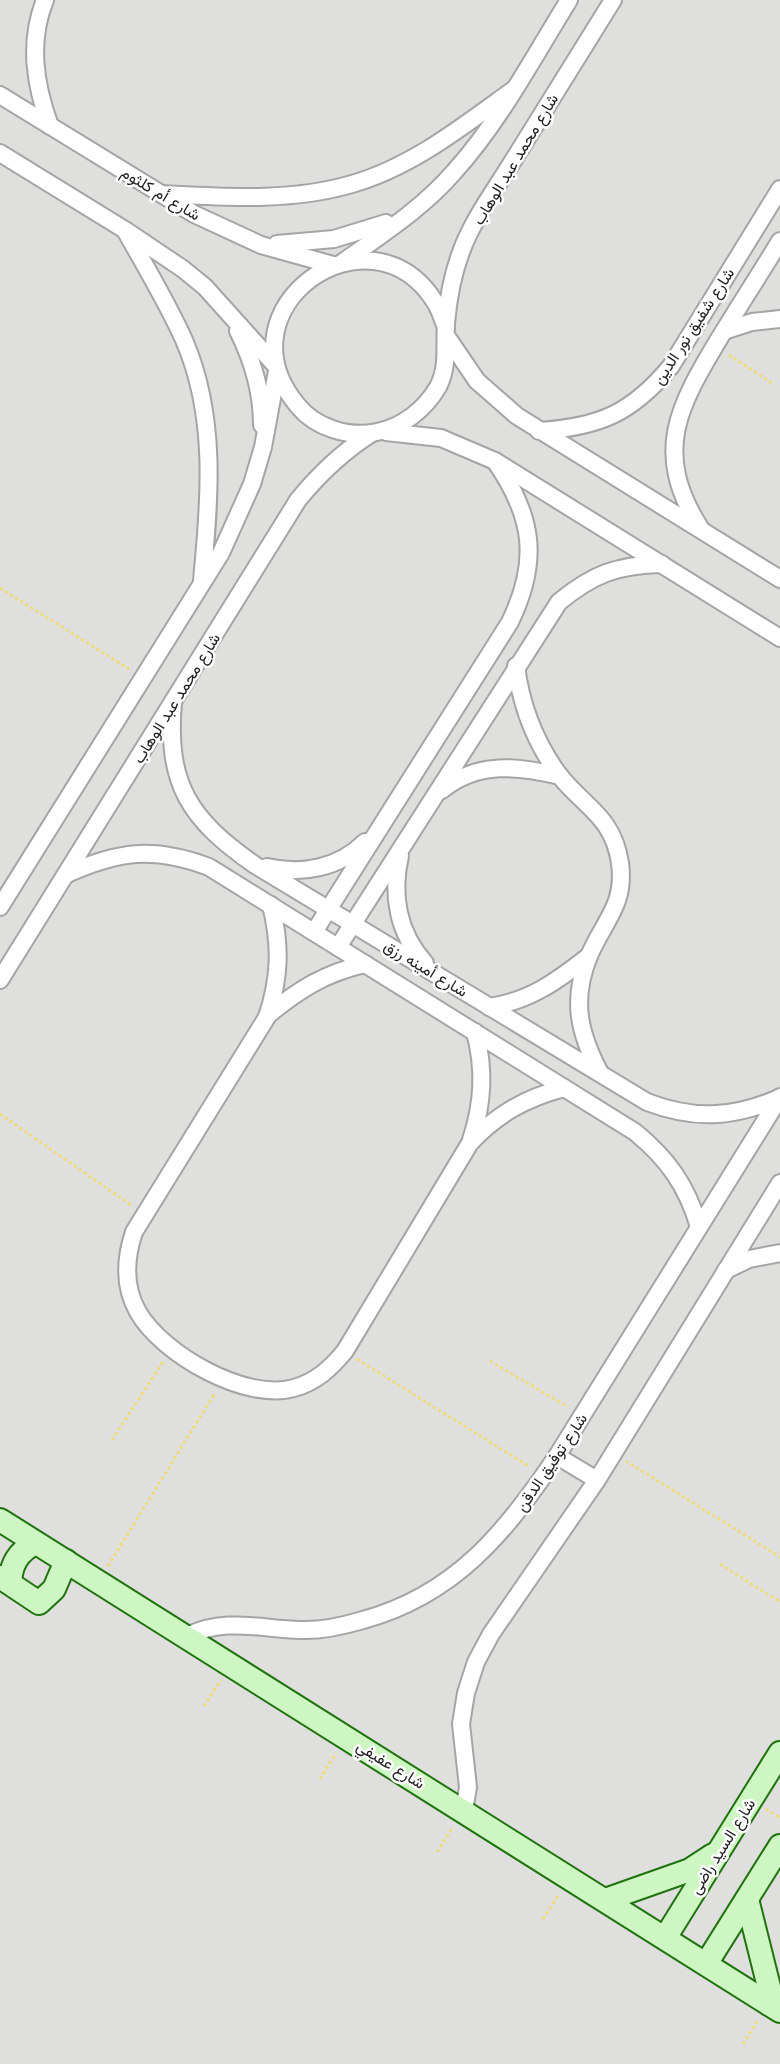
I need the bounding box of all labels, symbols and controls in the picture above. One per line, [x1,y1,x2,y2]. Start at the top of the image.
street label: شارع محمد عبد الوهاب [470,91,564,229]
street label: شارع أم كلثوم [117,163,203,226]
street label: شارع شفيق نور الدين [649,265,740,389]
street label: شارع محمد عبد الوهاب [130,630,226,768]
street label: شارع أمينه رزق [379,937,470,1003]
street label: شارع توفيق الدقن [512,1410,593,1516]
street label: شارع عفيفي [351,1737,428,1796]
street label: شارع السيد راضى [686,1796,761,1899]

